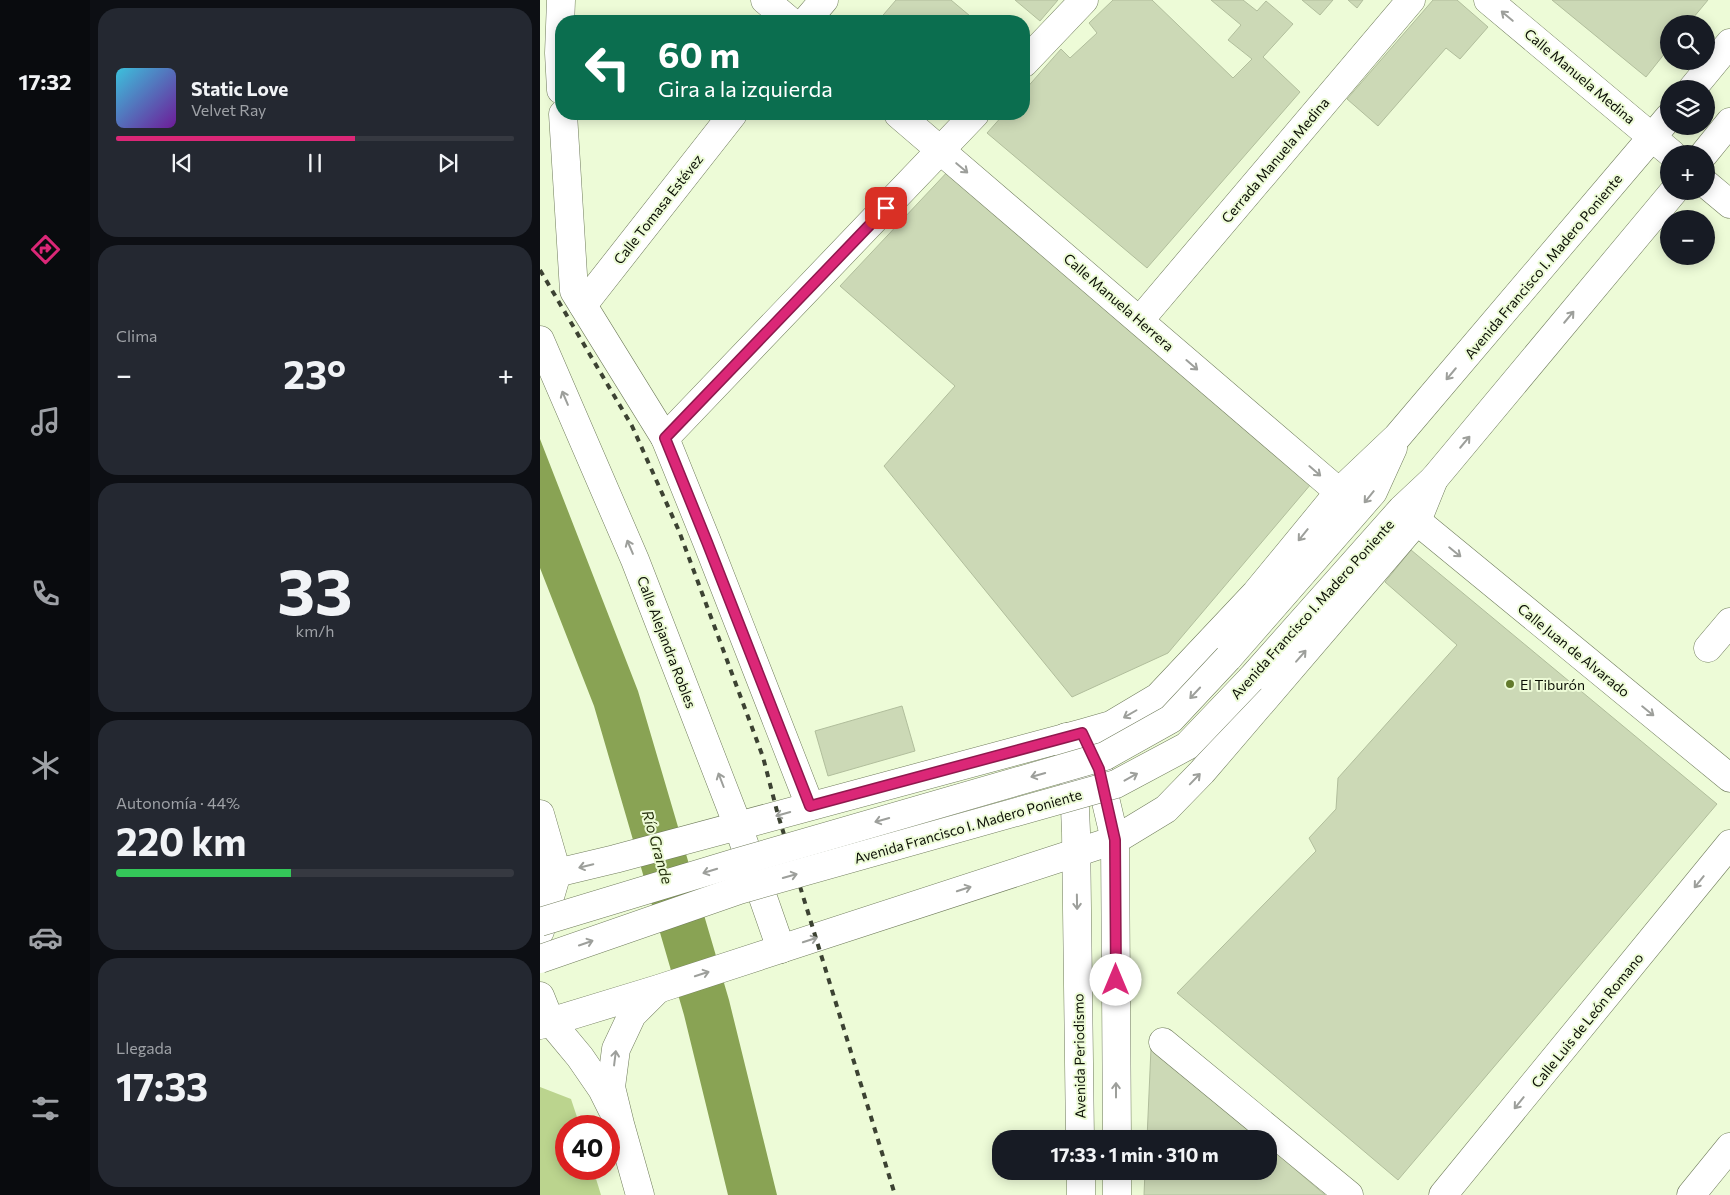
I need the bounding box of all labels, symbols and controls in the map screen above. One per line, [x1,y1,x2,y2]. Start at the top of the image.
one-way arrow [1501,11,1514,22]
map controls [1660,15,1715,265]
button: search [1660,15,1715,70]
street label: Calle Manuela Medina [1521,25,1639,127]
text: 60 m [658,32,740,75]
icon: left [575,35,640,100]
text: 17:32 [18,68,72,95]
text: Gira a la izquierda [658,75,833,102]
text: Static Love [191,77,288,100]
button: layers [1660,80,1715,135]
street label: Cerrada Manuela Medina [1218,94,1332,226]
text: Velvet Ray [191,100,266,119]
button: + [1660,145,1715,200]
icon: previous [168,149,196,177]
icon: pause [301,149,329,177]
icon: next [434,149,462,177]
street label: Calle Tomasa Estévez [610,151,706,267]
one-way arrow [955,162,968,173]
street label: Avenida Francisco I. Madero Poniente [1461,170,1625,362]
pin [865,187,907,229]
icon: arrive [872,194,900,222]
button: − [1660,210,1715,265]
icon: directions [28,232,63,267]
street label: Calle Manuela Herrera [1060,250,1178,354]
one-way arrow [1563,311,1574,324]
text: Clima [116,326,157,345]
text: 23° [283,350,346,397]
text: − [116,357,132,391]
text: + [498,357,514,391]
one-way arrow [1185,359,1198,370]
one-way arrow [1446,367,1457,380]
one-way arrow [560,391,570,406]
icon: music [28,404,63,439]
one-way arrow [1459,436,1470,449]
one-way arrow [1308,465,1321,476]
one-way arrow [1363,490,1374,503]
street label: Avenida Francisco I. Madero Poniente [1227,516,1397,702]
one-way arrow [1298,529,1309,542]
one-way arrow [624,540,634,555]
one-way arrow [1448,546,1461,557]
text: 33 [277,549,353,628]
street label: Calle Alejandra Robles [634,574,700,710]
icon: phone [28,576,63,611]
street label: Calle Juan de Alvarado [1515,600,1633,700]
text: km/h [296,621,334,640]
one-way arrow [1295,650,1307,663]
place label: El Tiburón [1520,676,1585,693]
marker: El Tiburón [1504,678,1516,690]
one-way arrow [1189,687,1201,700]
one-way arrow [1641,705,1654,716]
one-way arrow [1124,709,1138,719]
icon: climate [28,748,63,783]
one-way arrow [1031,770,1047,780]
one-way arrow [1123,771,1137,781]
one-way arrow [716,773,725,788]
one-way arrow [1189,773,1201,786]
street label: Avenida Francisco I. Madero Poniente [852,785,1084,867]
text: Autonomía · 44% [116,793,240,812]
water label: Río Grande [639,808,677,886]
one-way arrow [775,809,791,819]
one-way arrow [875,816,891,826]
text: 220 km [116,817,246,864]
one-way arrow [578,862,594,871]
one-way arrow [702,866,718,876]
one-way arrow [782,871,798,880]
one-way arrow [1694,875,1705,888]
one-way arrow [956,884,972,894]
one-way arrow [1072,893,1082,909]
icon: car [28,920,63,955]
one-way arrow [801,934,817,944]
one-way arrow [578,938,593,947]
street label: Calle Luis de León Romano [1527,949,1647,1091]
position arrow [1089,953,1141,1005]
one-way arrow [694,969,710,979]
street label: Avenida Periodismo [1069,993,1089,1119]
text: Llegada [116,1038,172,1057]
one-way arrow [610,1051,620,1067]
text: 17:33 [116,1062,208,1109]
one-way arrow [1111,1082,1121,1098]
icon: filters [28,1091,63,1126]
one-way arrow [1513,1096,1524,1109]
speed limit sign: 40 [555,1115,620,1180]
text: 17:33 · 1 min · 310 m [1050,1143,1219,1166]

